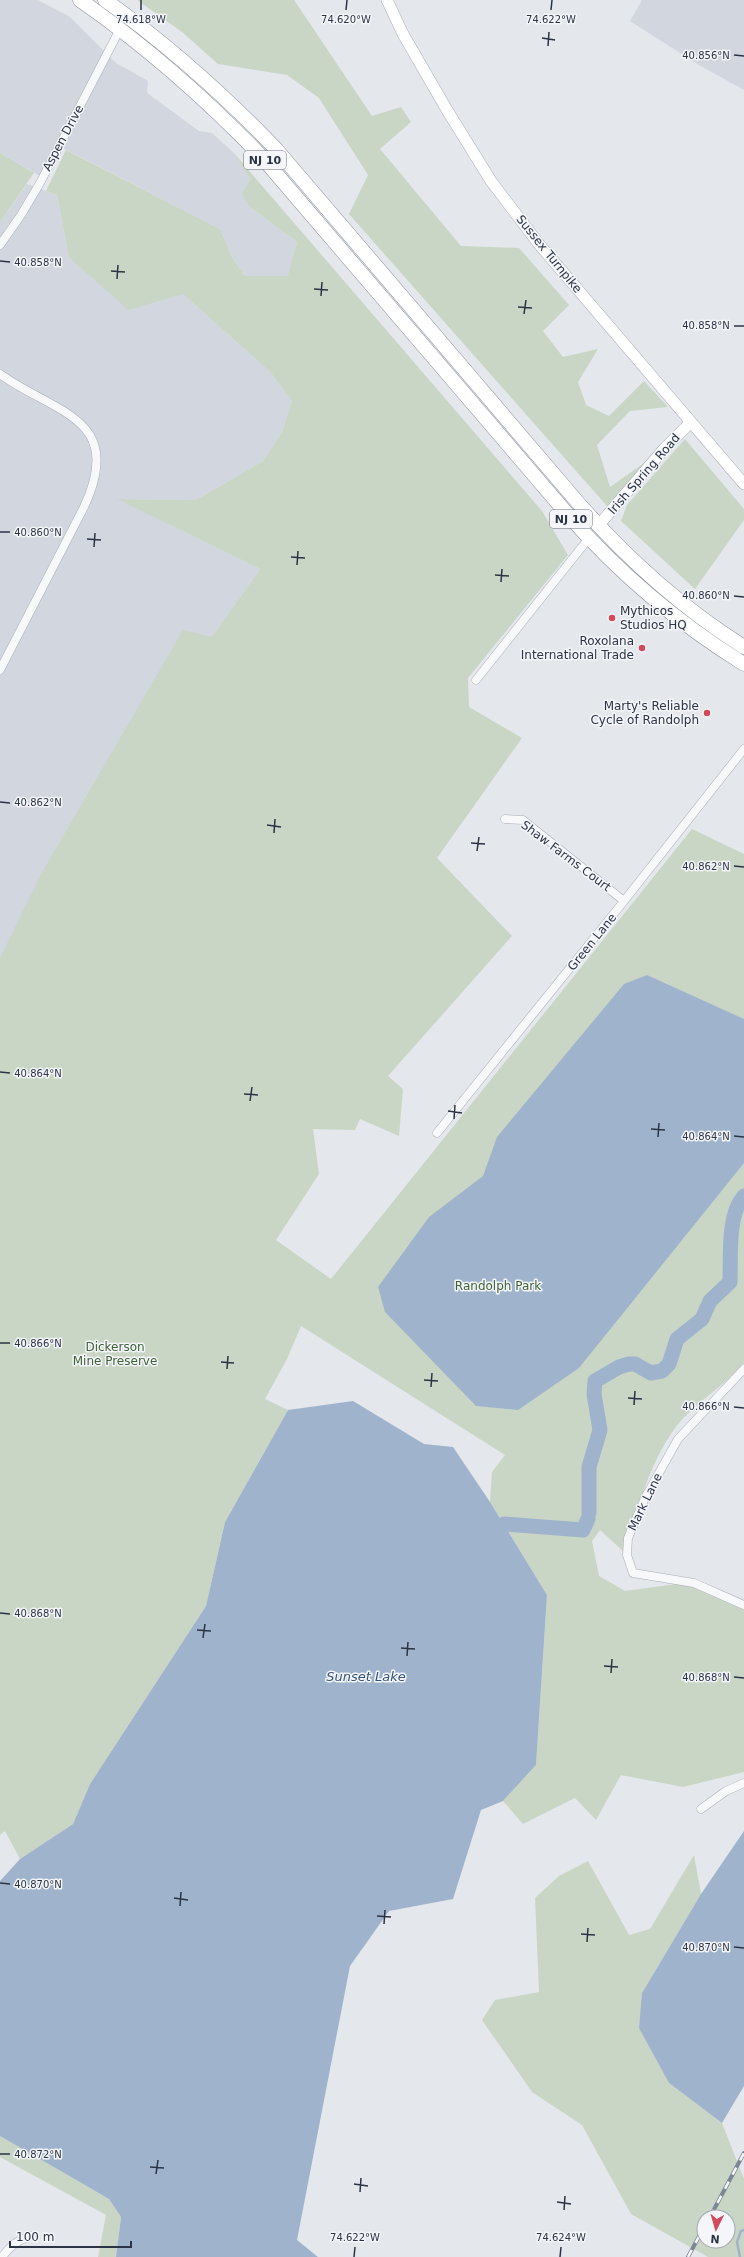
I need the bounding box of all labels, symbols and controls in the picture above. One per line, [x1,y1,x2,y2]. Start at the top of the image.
text: 74.618°W [116,14,166,25]
text: 74.620°W [321,14,371,25]
text: 74.622°W [526,14,576,25]
text: 40.856°N [682,50,730,61]
street label: Aspen Drive [40,103,86,173]
road number: NJ 10 [244,151,286,169]
street label: Sussex Turnpike [513,212,585,296]
text: 40.858°N [14,257,62,268]
text: 40.858°N [682,320,730,331]
street label: Irish Spring Road [605,431,683,517]
road number: NJ 10 [550,510,592,528]
text: 40.860°N [14,527,62,538]
text: 40.860°N [682,590,730,601]
place label: Mythicos Studios HQ [620,604,687,632]
marker: Mythicos Studios HQ [607,613,617,623]
place label: Roxolana International Trade [521,634,634,662]
marker: Roxolana International Trade [637,643,647,653]
place label: Marty's Reliable Cycle of Randolph [590,699,699,727]
marker: Marty's Reliable Cycle of Randolph [702,708,712,718]
text: 40.862°N [14,797,62,808]
street label: Shaw Farms Court [518,818,614,895]
text: 40.862°N [682,861,730,872]
street label: Green Lane [565,911,619,973]
text: 40.864°N [14,1068,62,1079]
text: 40.864°N [682,1131,730,1142]
park label: Randolph Park [455,1279,541,1293]
text: 40.866°N [14,1338,62,1349]
park label: Dickerson Mine Preserve [73,1340,157,1368]
text: 40.866°N [682,1401,730,1412]
street label: Mark Lane [625,1471,665,1533]
text: 40.868°N [14,1608,62,1619]
water label: Sunset Lake [326,1669,406,1684]
text: 40.868°N [682,1672,730,1683]
text: 40.870°N [14,1879,62,1890]
text: 40.870°N [682,1942,730,1953]
text: 40.872°N [14,2149,62,2160]
north arrow [696,2209,736,2249]
scale bar [10,2223,131,2249]
text: 100 m [16,2230,54,2244]
text: 74.622°W [330,2232,380,2243]
text: 74.624°W [536,2232,586,2243]
text: N [710,2232,720,2245]

